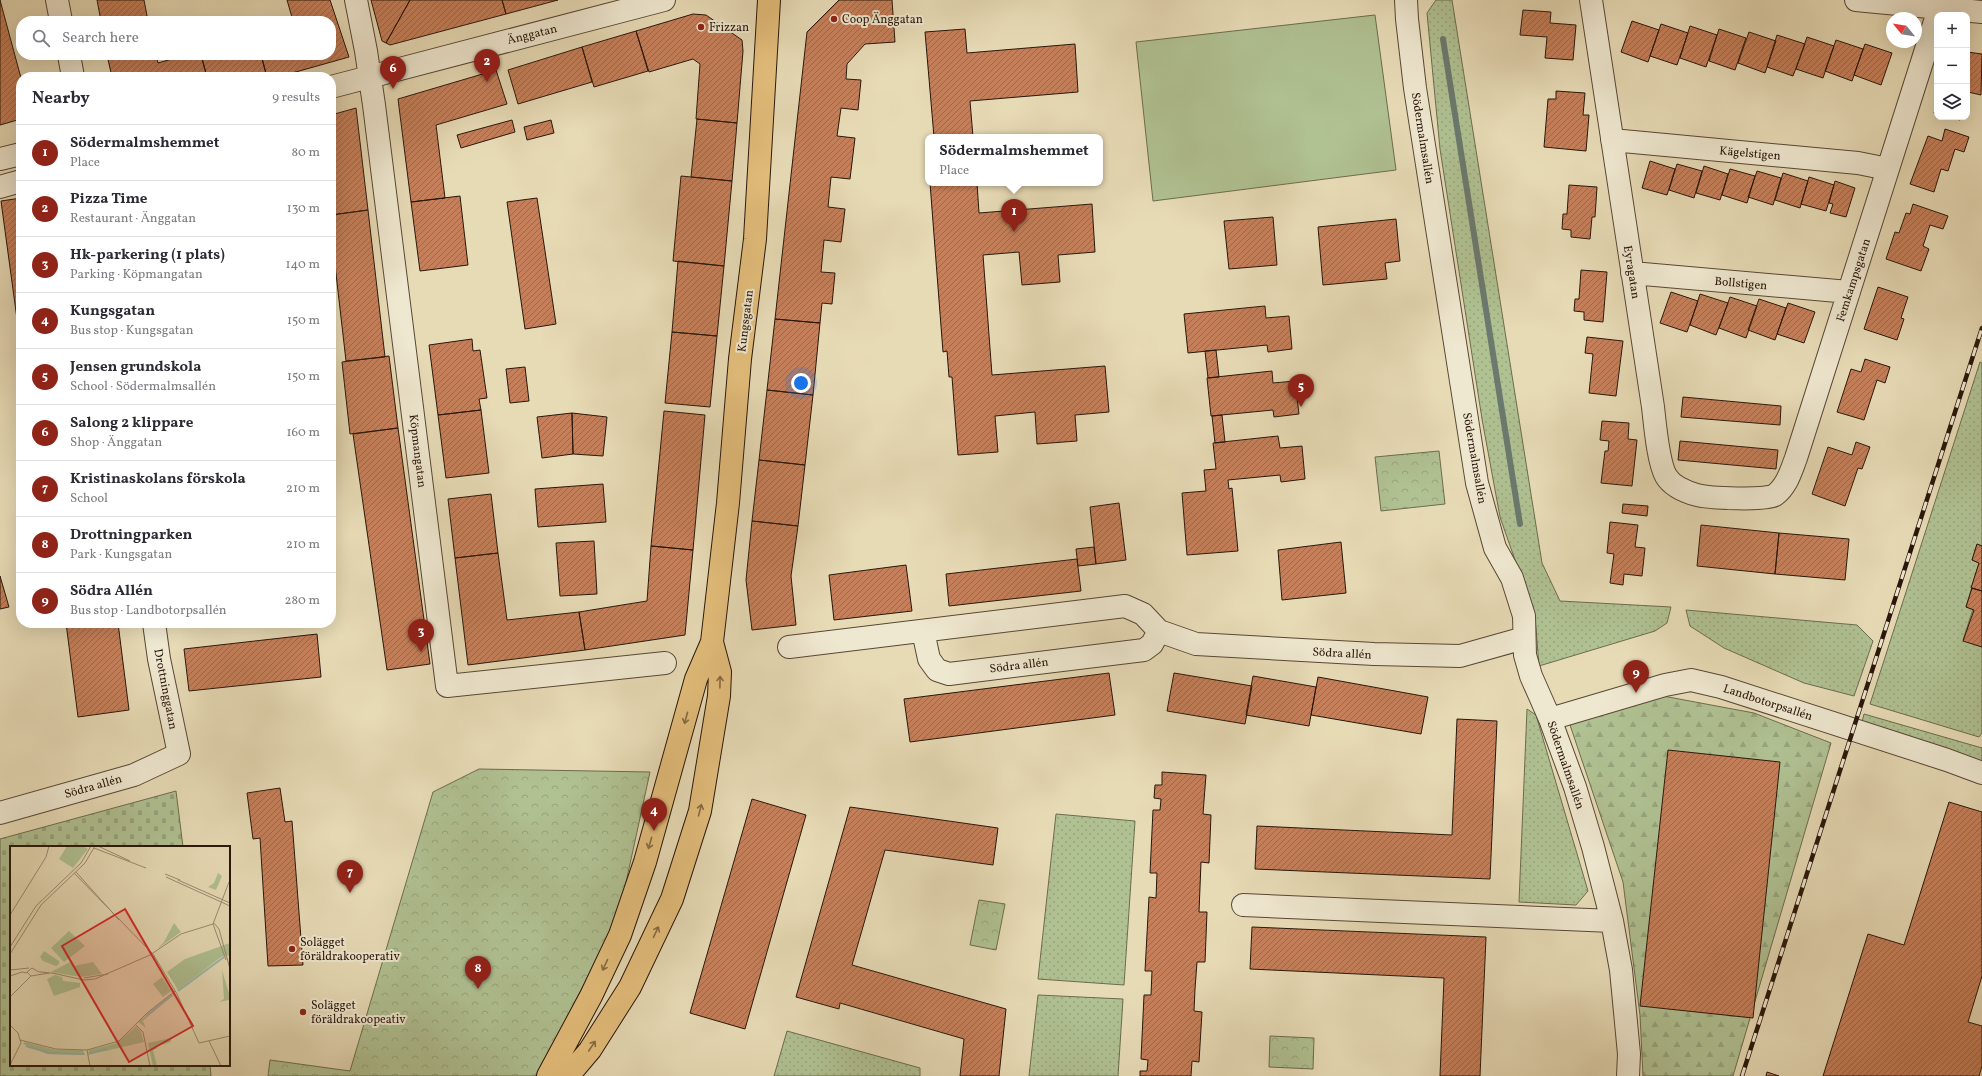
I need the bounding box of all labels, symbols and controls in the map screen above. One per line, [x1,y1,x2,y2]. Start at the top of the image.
place label: Coop Änggatan [842,11,923,28]
north arrow [1886,12,1922,48]
map controls [1934,12,1970,120]
button: + [1934,12,1970,48]
marker: Coop Änggatan [829,14,839,24]
search box [16,16,336,60]
street label: Änggatan [505,20,559,49]
place label: Frizzan [709,20,749,36]
marker: Frizzan [696,22,706,32]
icon: search [30,27,52,49]
text: Search here [62,28,139,49]
button: − [1934,48,1970,84]
pin: 2 [474,49,500,82]
pin: 6 [380,56,406,89]
button: layers [1934,84,1970,120]
text: Nearby [32,87,90,110]
text: 9 results [272,89,320,107]
street label: Södermalmsallén [1407,91,1437,185]
text: Södermalmshemmet [70,133,219,154]
popup [925,134,1103,186]
text: Södermalmshemmet [939,141,1089,162]
street label: Kägelstigen [1719,143,1781,165]
text: 1 [42,144,48,162]
text: 80 m [291,144,320,162]
text: Place [70,154,100,172]
text: Place [939,162,969,180]
text: Pizza Time [70,189,147,210]
pin: 1 [1001,199,1027,232]
text: 2 [42,200,48,218]
text: 130 m [287,200,320,218]
text: Restaurant · Änggatan [70,210,196,228]
street label: Femkampsgatan [1833,237,1875,324]
street label: Eyragatan [1619,244,1643,300]
text: Hk-parkering (1 plats) [70,245,225,266]
text: 3 [42,256,48,274]
text: 140 m [286,256,320,274]
text: Parking · Köpmangatan [70,266,203,284]
street label: Bollstigen [1714,274,1768,294]
street label: Kungsgatan [734,289,758,353]
text: Kungsgatan [70,301,155,322]
text: 4 [41,312,49,330]
text: 150 m [287,312,320,330]
text: Bus stop · Kungsgatan [70,322,194,340]
text: Jensen grundskola [70,357,201,378]
text: 5 [42,368,48,386]
text: 150 m [287,368,320,386]
your location [791,373,811,393]
pin: 5 [1288,374,1314,407]
text: School · Södermalmsallén [70,378,216,396]
street label: Södermalmsallén [1458,411,1490,505]
text: Salong 2 klippare [70,413,193,434]
street label: Köpmangatan [405,413,429,489]
text: 6 [41,424,49,442]
text: 160 m [286,424,320,442]
text: Shop · Änggatan [70,434,162,452]
text: Kristinaskolans förskola [70,469,246,490]
text: 7 [42,480,48,498]
text: 210 m [286,480,320,498]
text: School [70,490,108,508]
text: Drottningparken [70,525,192,546]
text: 8 [41,536,49,554]
text: 210 m [286,536,320,554]
text: Park · Kungsgatan [70,546,172,564]
text: Södra Allén [70,581,153,602]
text: 9 [41,592,49,610]
text: 280 m [284,592,320,610]
text: Bus stop · Landbotorpsallén [70,602,227,620]
pin: 3 [408,619,434,652]
street label: Södra allén [1312,644,1372,664]
street label: Drottninggatan [149,647,181,731]
street label: Södra allén [989,654,1049,678]
pin: 9 [1623,660,1649,693]
one-way arrow [716,676,724,689]
street label: Landbotorpsallén [1721,681,1814,725]
one-way arrow [682,711,689,724]
street label: Södermalmsallén [1542,719,1588,812]
street label: Södra allén [63,771,124,803]
pin: 4 [641,798,667,831]
one-way arrow [696,804,704,817]
one-way arrow [646,836,654,849]
inset map [10,846,230,1066]
pin: 7 [337,860,363,893]
one-way arrow [653,927,660,939]
place label: Solägget föräldrakooperativ [300,935,400,965]
marker: Solägget föräldrakooperativ [287,944,297,954]
pin: 8 [465,956,491,989]
one-way arrow [601,959,608,971]
place label: Solägget föräldrakoopeativ [311,998,406,1028]
marker: Solägget föräldrakoopeativ [298,1007,308,1017]
one-way arrow [588,1040,596,1051]

